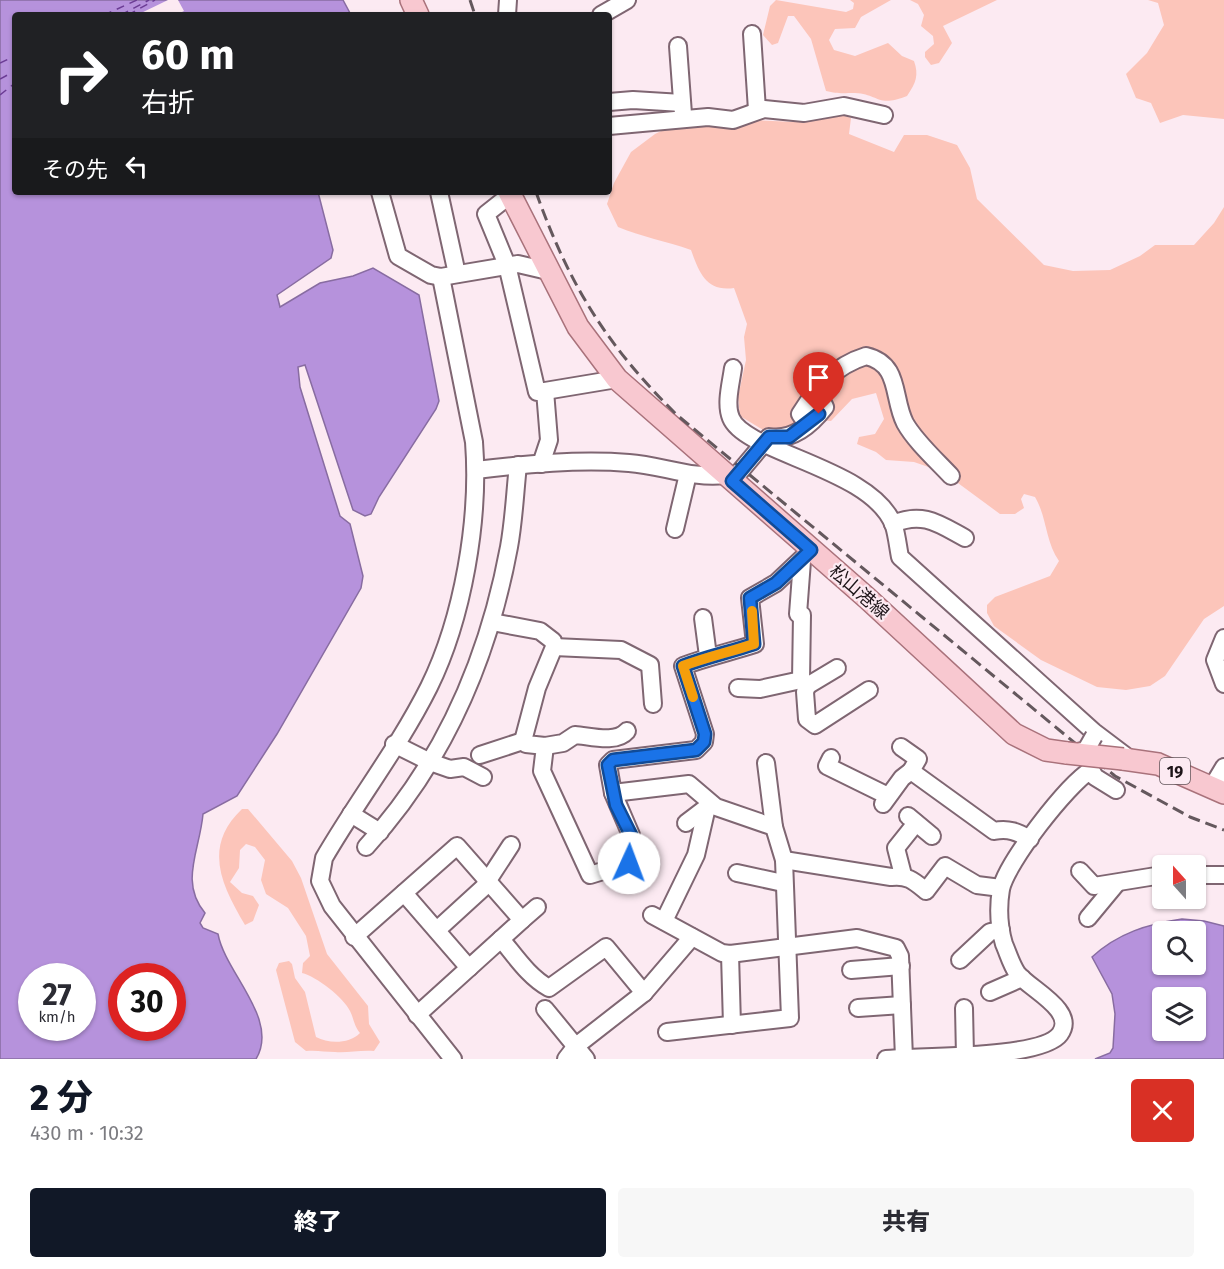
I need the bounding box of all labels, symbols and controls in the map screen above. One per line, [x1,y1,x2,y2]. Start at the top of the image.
text: 60 m [141,30,235,80]
icon: right [42,36,120,114]
text: 右折 [141,87,195,119]
icon: left [120,150,153,183]
text: その先 [42,156,108,183]
pin [793,352,844,414]
icon: arrive [802,361,835,394]
street label: 松山港線 [825,560,893,624]
road number: 19 [1160,758,1190,784]
position arrow [597,831,661,895]
north arrow [1152,855,1206,909]
map controls [1152,855,1206,1041]
button: search [1152,921,1206,975]
speed limit sign: 30 [108,963,186,1041]
text: 27 [42,977,72,1013]
button: layers [1152,987,1206,1041]
text: km/h [38,1008,76,1026]
text: 2 分 [30,1076,93,1120]
button: close [1131,1079,1194,1142]
text: 430 m · 10:32 [30,1121,144,1145]
button: 終了 [30,1188,606,1257]
button: 共有 [618,1188,1194,1257]

